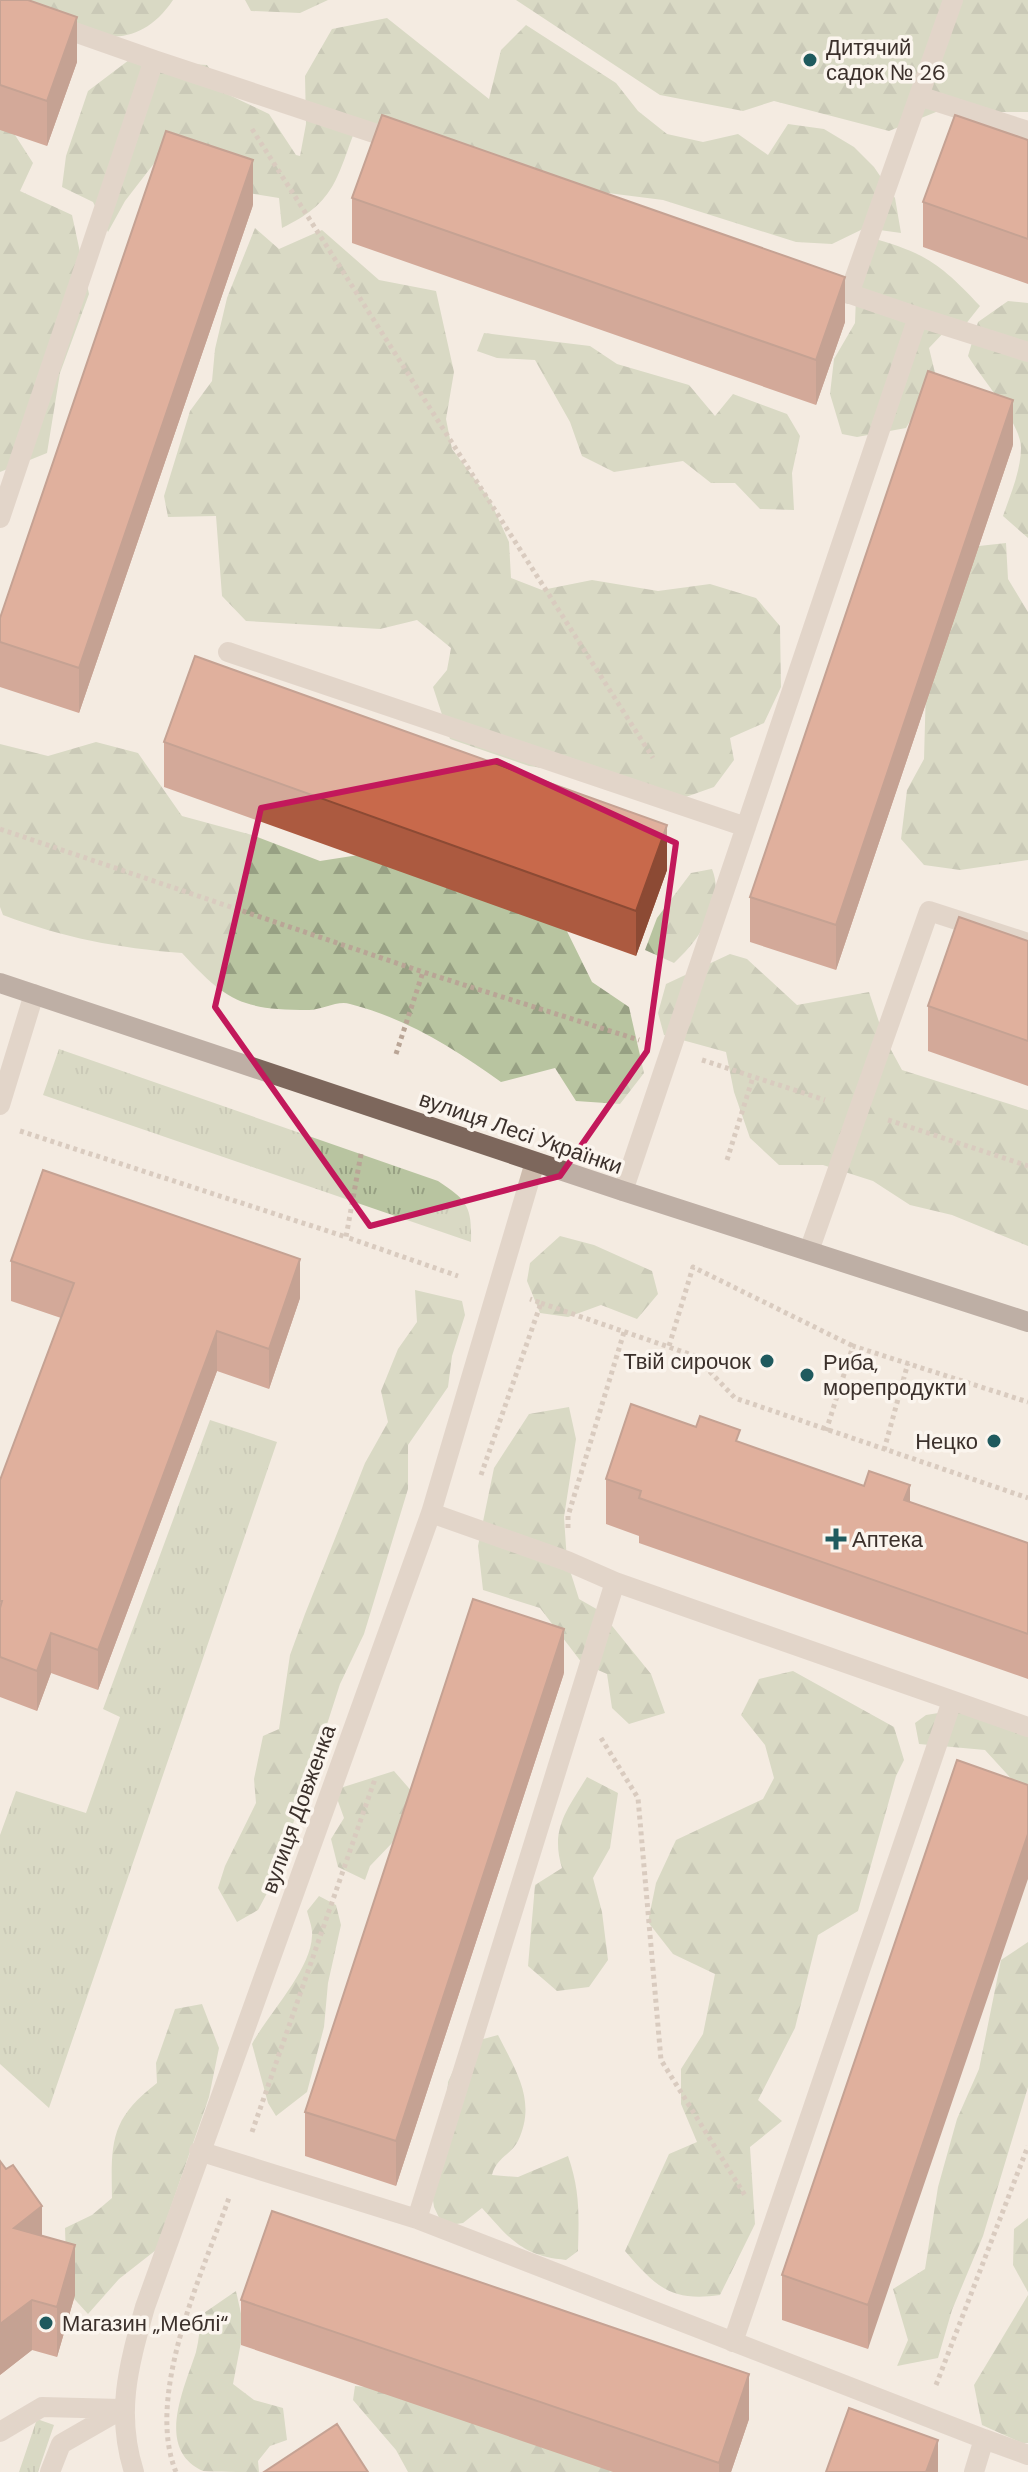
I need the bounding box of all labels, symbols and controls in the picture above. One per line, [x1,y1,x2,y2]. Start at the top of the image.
place label: Дитячий садок № 26 [826,33,946,87]
marker: Дитячий садок № 26 [801,51,819,69]
street label: вулиця Лесі Українки [415,1084,626,1181]
place label: Твій сирочок [623,1347,751,1376]
place label: Риба, морепродукти [823,1348,967,1402]
marker: Твій сирочок [758,1352,776,1370]
marker: Риба, морепродукти [798,1366,816,1384]
place label: Нецко [915,1427,978,1456]
marker: Нецко [985,1432,1003,1450]
place label: Аптека [852,1525,924,1554]
marker: Аптека [827,1530,845,1548]
street label: вулиця Довженка [254,1720,343,1898]
place label: Магазин „Меблі“ [62,2309,228,2338]
marker: Магазин „Меблі“ [37,2314,55,2332]

